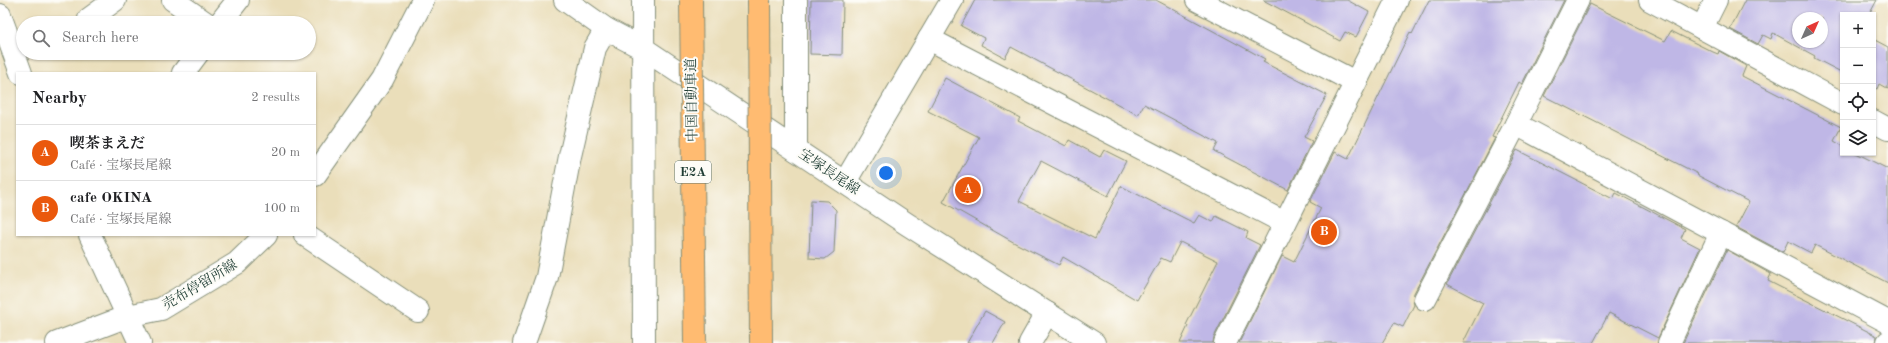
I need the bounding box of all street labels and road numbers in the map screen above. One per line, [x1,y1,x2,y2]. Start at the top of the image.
street label: 中国自動車道 [683,58,700,142]
street label: 宝塚長尾線 [796,146,862,197]
road number: E2A [675,161,711,183]
street label: 売布停留所線 [160,257,240,313]

